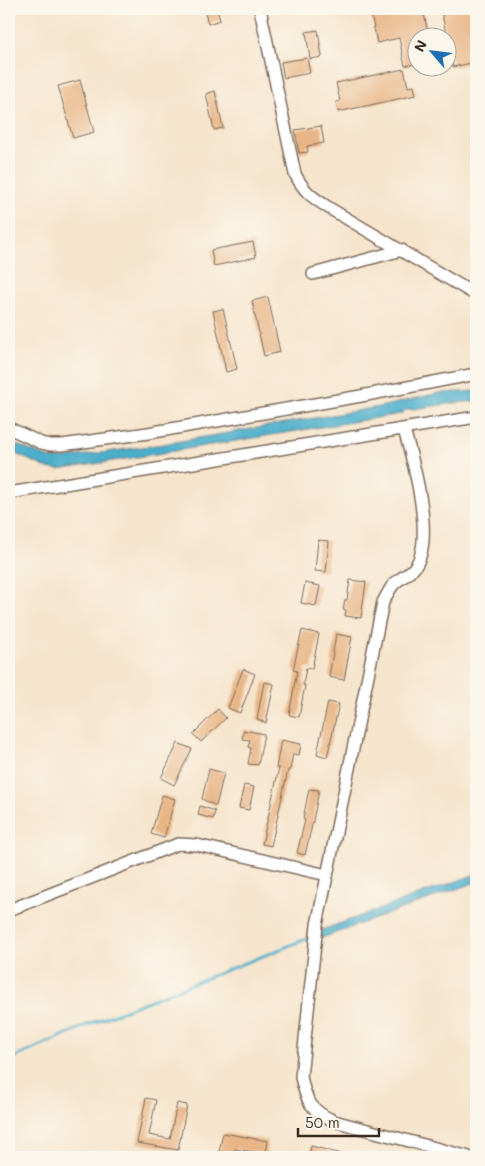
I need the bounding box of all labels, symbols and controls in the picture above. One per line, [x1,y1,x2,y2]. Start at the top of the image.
north arrow [408,28,458,78]
text: N [409,37,431,55]
scale bar [298,1106,379,1138]
text: 50 m [305,1112,340,1132]

